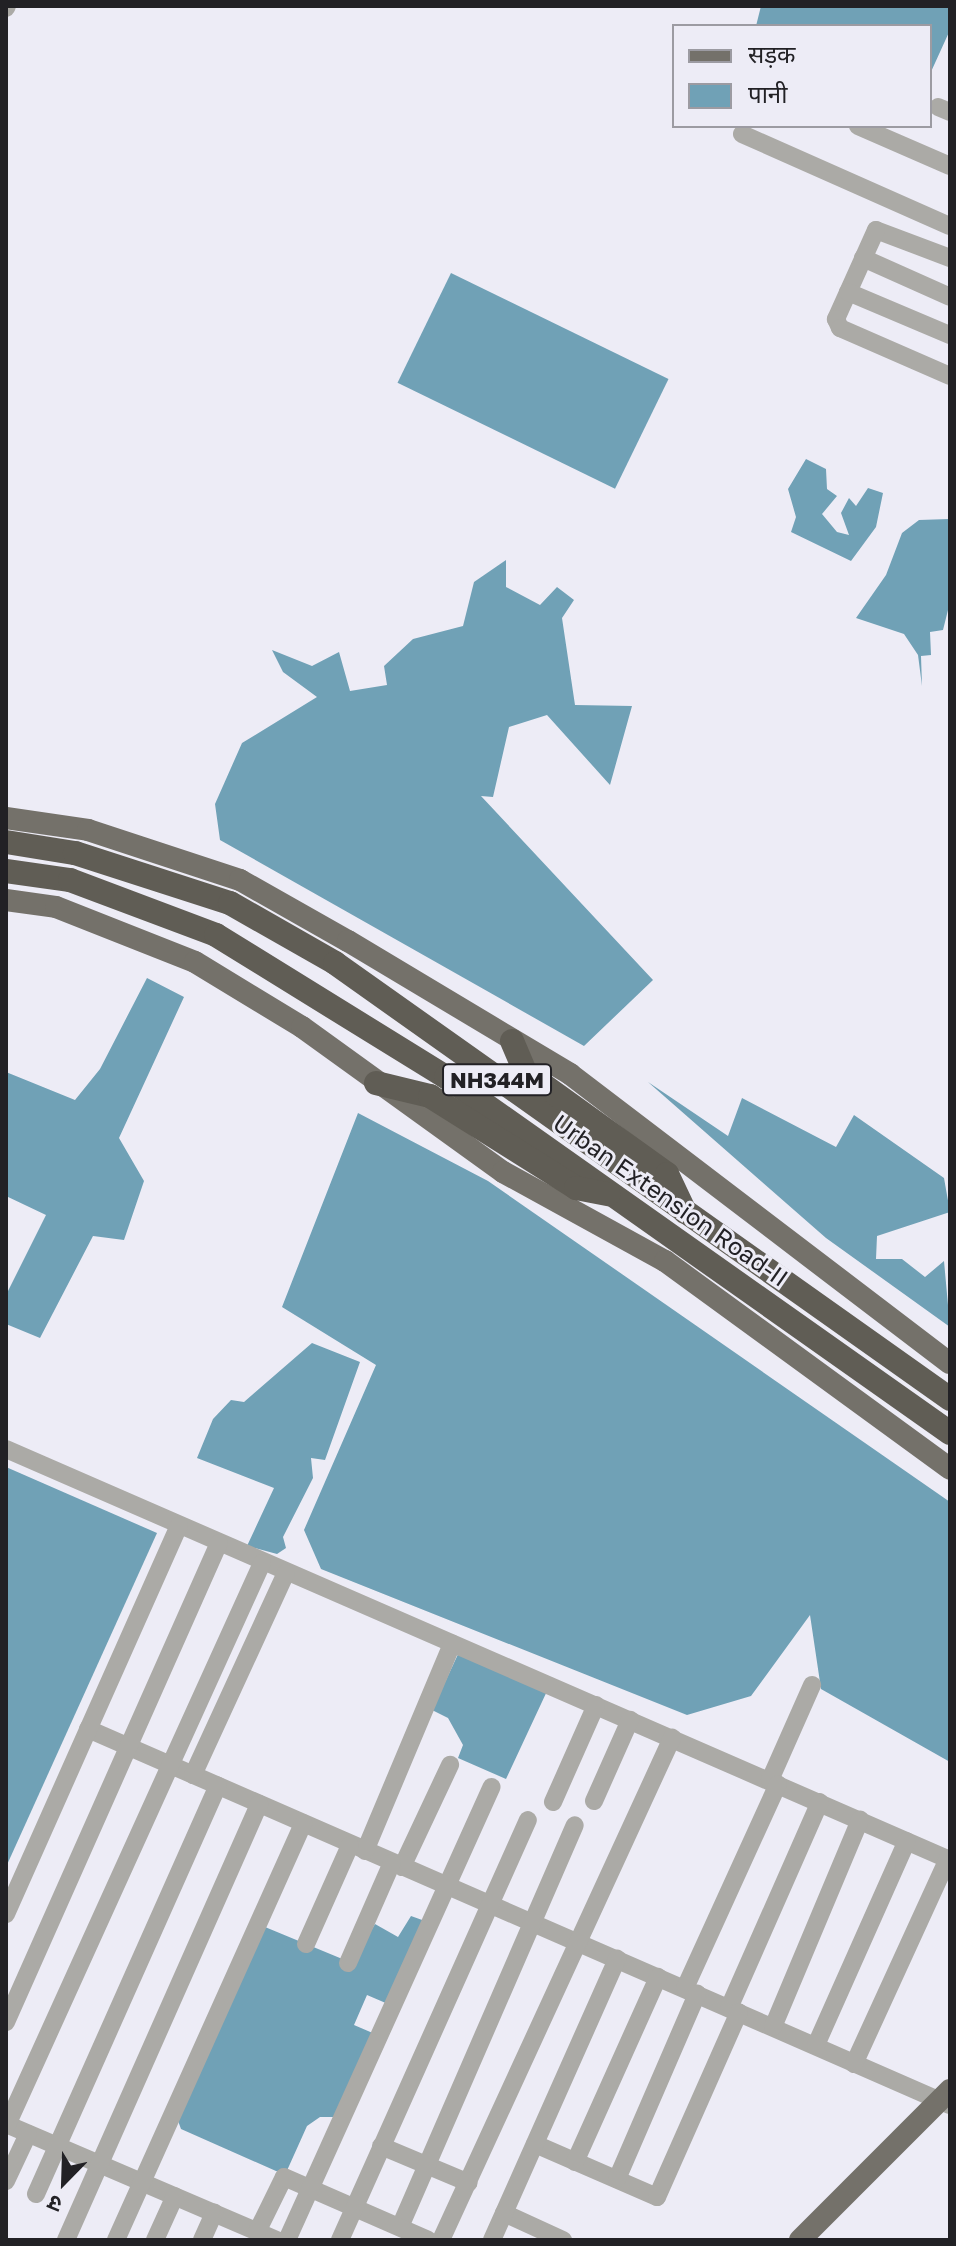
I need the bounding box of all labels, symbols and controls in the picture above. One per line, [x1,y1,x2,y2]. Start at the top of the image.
legend [672,24,932,128]
text: सड़क [748,39,796,68]
text: पानी [748,79,787,108]
road number: NH344M [441,1062,553,1098]
street label: Urban Extension Road-II [548,1108,794,1292]
north arrow [24,2142,104,2222]
text: उ [43,2190,66,2219]

